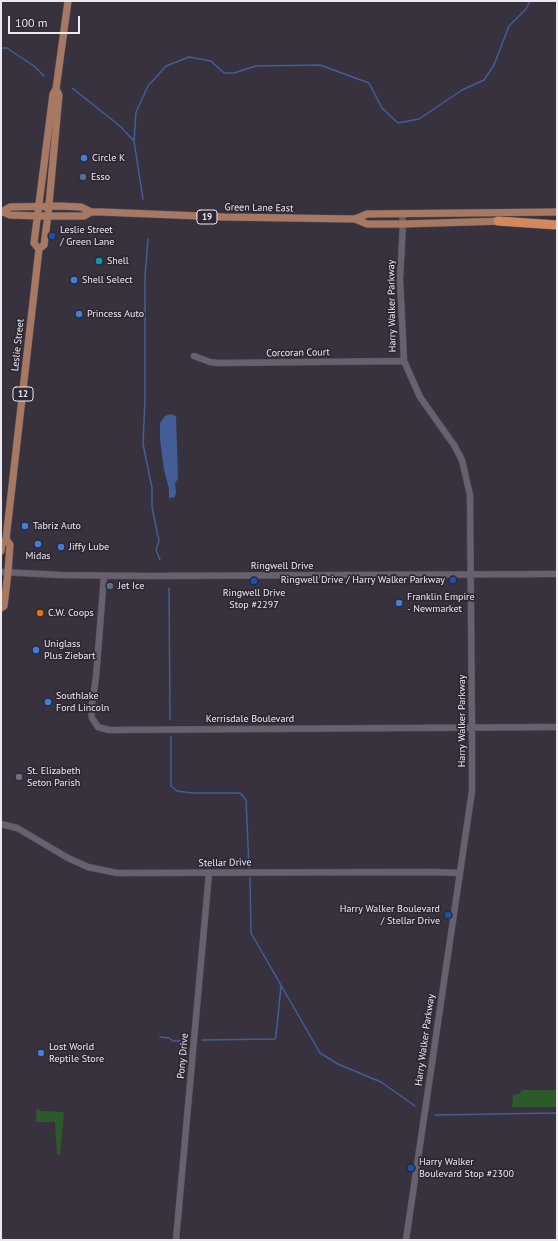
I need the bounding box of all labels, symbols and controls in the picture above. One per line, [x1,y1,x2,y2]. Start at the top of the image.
scale bar [10,8,82,34]
text: 100 m [15,15,48,30]
place label: Circle K [92,152,125,164]
marker: Circle K [79,153,89,163]
place label: Esso [91,171,110,183]
marker: Esso [78,172,88,182]
street label: Green Lane East [225,201,293,215]
road number: 19 [197,210,217,224]
place label: Leslie Street / Green Lane [60,224,114,248]
marker: Leslie Street / Green Lane [47,231,57,241]
place label: Shell [107,255,129,267]
marker: Shell [94,256,104,266]
street label: Harry Walker Parkway [385,260,399,352]
place label: Shell Select [82,274,133,286]
marker: Shell Select [69,275,79,285]
place label: Princess Auto [87,308,144,320]
marker: Princess Auto [74,309,84,319]
street label: Leslie Street [9,318,27,372]
street label: Corcoran Court [266,346,330,360]
road number: 12 [13,387,33,401]
place label: Tabriz Auto [33,520,81,532]
marker: Tabriz Auto [20,521,30,531]
marker: Midas [33,539,43,549]
place label: Jiffy Lube [69,541,109,553]
marker: Jiffy Lube [56,542,66,552]
place label: Midas [25,550,51,562]
street label: Ringwell Drive [251,560,313,572]
place label: Ringwell Drive / Harry Walker Parkway [281,574,445,586]
marker: Ringwell Drive / Harry Walker Parkway [448,575,458,585]
marker: Ringwell Drive Stop #2297 [249,576,259,586]
place label: Jet Ice [118,580,144,592]
marker: Jet Ice [105,581,115,591]
place label: Ringwell Drive Stop #2297 [223,587,285,610]
place label: Franklin Empire - Newmarket [407,591,475,614]
marker: Franklin Empire - Newmarket [394,598,404,608]
place label: C.W. Coops [48,607,94,619]
marker: C.W. Coops [35,608,45,618]
place label: Uniglass Plus Ziebart [44,638,95,662]
marker: Uniglass Plus Ziebart [31,645,41,655]
street label: Harry Walker Parkway [456,675,468,767]
place label: Southlake Ford Lincoln [56,690,109,714]
marker: Southlake Ford Lincoln [43,697,53,707]
street label: Kerrisdale Boulevard [206,713,294,725]
place label: St. Elizabeth Seton Parish [27,765,80,788]
marker: St. Elizabeth Seton Parish [14,772,24,782]
street label: Stellar Drive [198,857,252,869]
place label: Harry Walker Boulevard / Stellar Drive [340,903,440,926]
marker: Harry Walker Boulevard / Stellar Drive [443,910,453,920]
street label: Harry Walker Parkway [413,993,437,1087]
street label: Pony Drive [175,1033,191,1079]
place label: Lost World Reptile Store [49,1041,104,1064]
marker: Lost World Reptile Store [36,1048,46,1058]
place label: Harry Walker Boulevard Stop #2300 [419,1156,514,1180]
marker: Harry Walker Boulevard Stop #2300 [406,1163,416,1173]

